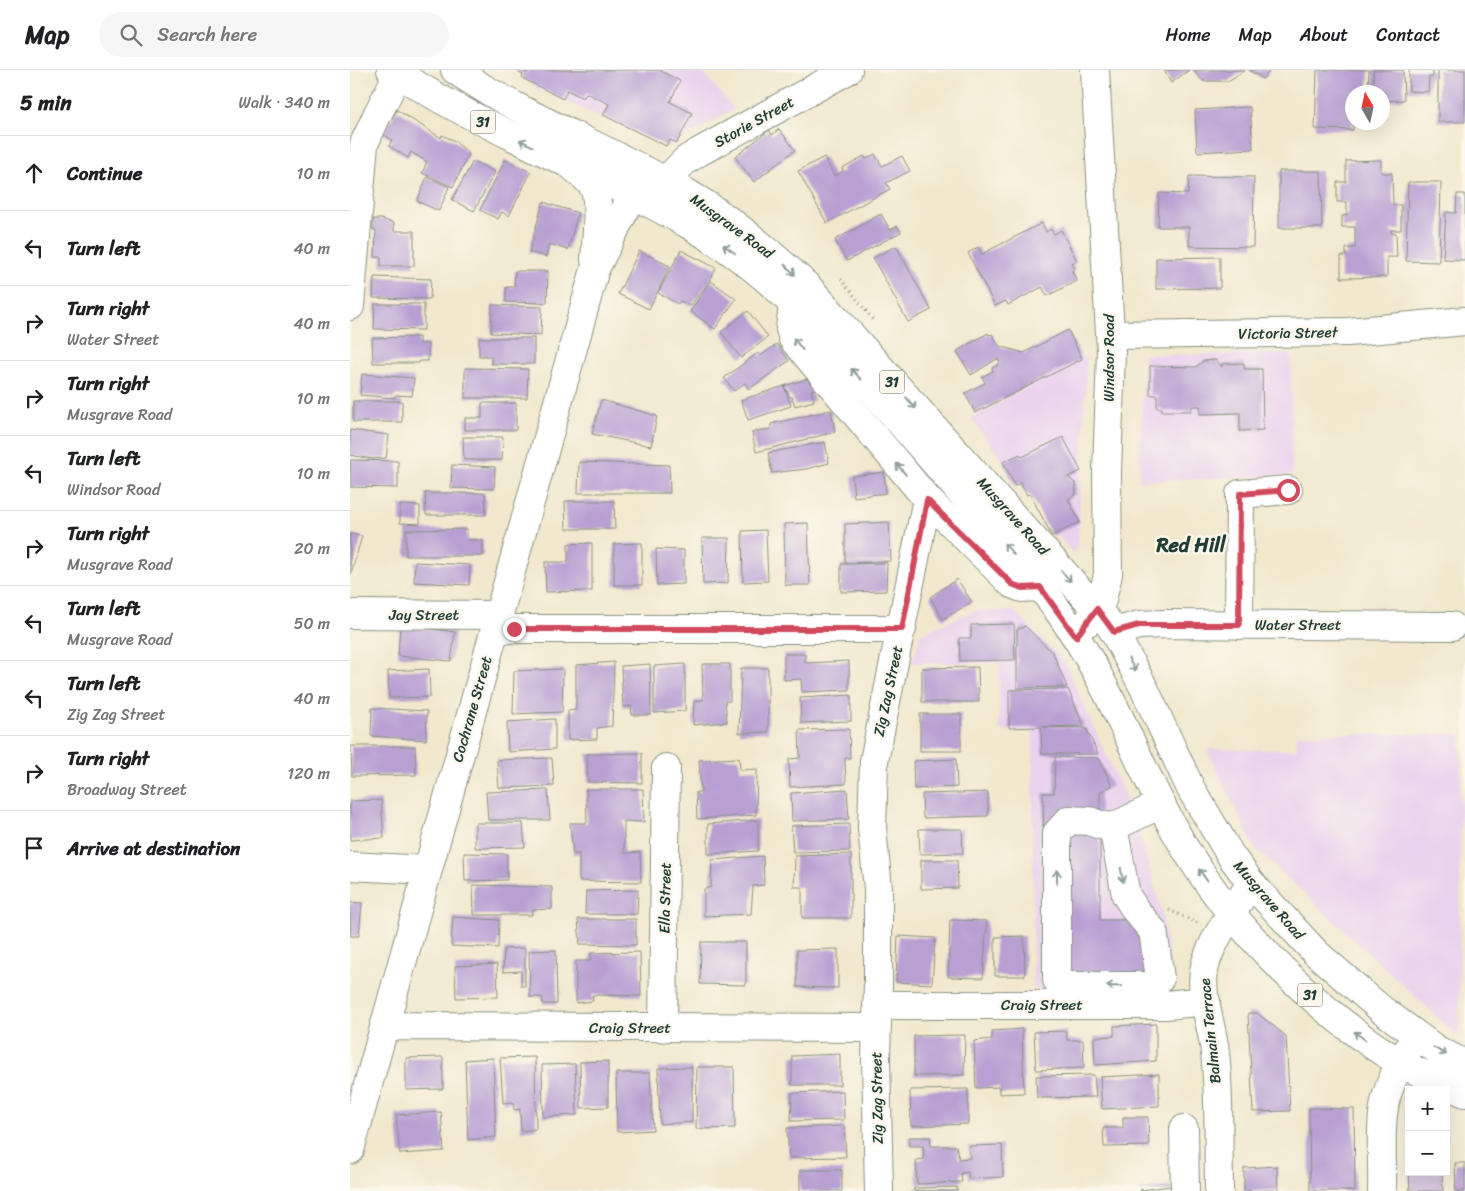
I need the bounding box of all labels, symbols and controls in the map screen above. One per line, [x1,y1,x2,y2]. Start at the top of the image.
search box [99,12,449,57]
text: Map [25,14,69,56]
text: Search here [157,18,257,51]
text: Home [1166,19,1211,51]
text: Map [1239,19,1272,51]
text: About [1300,19,1348,51]
text: Contact [1376,19,1440,51]
icon: search [117,21,145,49]
text: 5 min [20,84,72,122]
north arrow [1345,85,1390,130]
text: Walk · 340 m [239,88,330,117]
street label: Storie Street [709,89,799,155]
road number: 31 [470,111,496,134]
one-way arrow [519,138,534,147]
text: Continue [67,157,143,190]
icon: ahead [20,159,48,187]
text: 10 m [297,159,330,188]
street label: Musgrave Road [684,186,780,266]
text: Turn left [67,232,140,265]
icon: left [20,234,48,262]
text: 40 m [293,234,330,263]
one-way arrow [722,244,736,254]
one-way arrow [783,264,796,276]
text: Turn right [67,292,149,325]
icon: right [20,309,48,337]
text: 40 m [293,309,330,338]
street label: Windsor Road [1096,313,1122,402]
street label: Victoria Street [1238,319,1339,347]
text: Water Street [67,325,159,354]
one-way arrow [792,338,803,351]
text: Turn right [67,367,149,400]
one-way arrow [851,367,862,380]
road number: 31 [880,370,904,394]
icon: right [20,384,48,412]
text: 10 m [297,384,330,413]
one-way arrow [905,396,917,409]
text: Musgrave Road [67,400,172,429]
text: Turn left [67,442,140,475]
icon: left [20,459,48,487]
text: 10 m [297,459,330,488]
one-way arrow [896,463,907,476]
street label: Musgrave Road [970,471,1056,562]
text: Windsor Road [67,475,160,504]
route start [1277,479,1300,502]
text: Turn right [67,517,149,550]
district label: Red Hill [1155,528,1227,563]
icon: right [20,534,48,562]
text: 20 m [294,534,330,563]
one-way arrow [1004,542,1015,555]
text: Musgrave Road [67,550,172,579]
one-way arrow [1060,569,1072,582]
text: Turn left [67,592,140,625]
street label: Jay Street [388,602,459,628]
icon: left [20,609,48,637]
text: 50 m [294,609,330,638]
street label: Water Street [1255,612,1342,638]
route end [503,618,526,641]
text: Musgrave Road [67,625,172,654]
street label: Zig Zag Street [866,643,910,739]
street label: Cochrane Street [444,652,500,765]
one-way arrow [1128,657,1137,672]
text: Turn left [67,667,140,700]
icon: left [20,684,48,712]
text: 40 m [293,684,330,713]
text: Zig Zag Street [67,700,166,729]
text: Turn right [67,742,149,775]
icon: right [20,759,48,787]
text: 120 m [287,759,330,788]
text: Broadway Street [67,775,187,804]
text: Arrive at destination [67,832,240,865]
icon: arrive [20,834,48,862]
street label: Musgrave Road [1227,854,1312,947]
street label: Ella Street [651,862,679,934]
one-way arrow [1118,867,1128,883]
one-way arrow [1198,868,1208,882]
one-way arrow [1052,870,1062,886]
street label: Balmain Terrace [1192,977,1228,1085]
one-way arrow [1106,982,1122,991]
road number: 31 [1298,984,1322,1006]
street label: Craig Street [1001,992,1083,1018]
street label: Craig Street [589,1015,671,1041]
one-way arrow [1354,1030,1367,1041]
one-way arrow [1432,1046,1447,1056]
street label: Zig Zag Street [863,1051,891,1144]
map controls [1405,1086,1450,1176]
button: + [1405,1086,1450,1131]
button: − [1405,1131,1450,1176]

